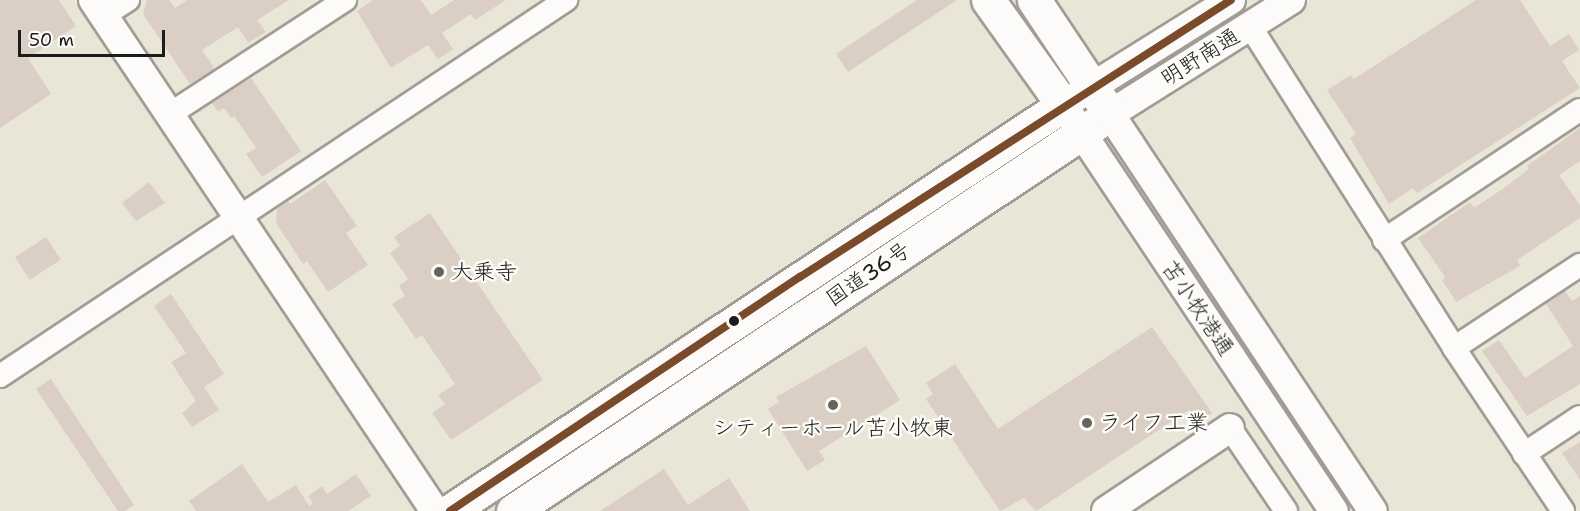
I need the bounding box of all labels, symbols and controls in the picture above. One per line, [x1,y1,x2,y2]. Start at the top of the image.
scale bar [21,18,168,56]
street label: 明野南通 [1156,22,1244,92]
text: 50 m [29,28,74,52]
street label: 国道36号 [821,236,915,312]
street label: 苫小牧港通 [1156,255,1240,361]
place label: 大乗寺 [451,259,517,285]
marker: 大乗寺 [432,265,446,279]
unlabelled marker [728,315,740,327]
marker: シティーホール苫小牧東 [826,398,840,412]
place label: ライフ工業 [1099,410,1209,436]
place label: シティーホール苫小牧東 [712,415,954,441]
marker: ライフ工業 [1080,416,1094,430]

